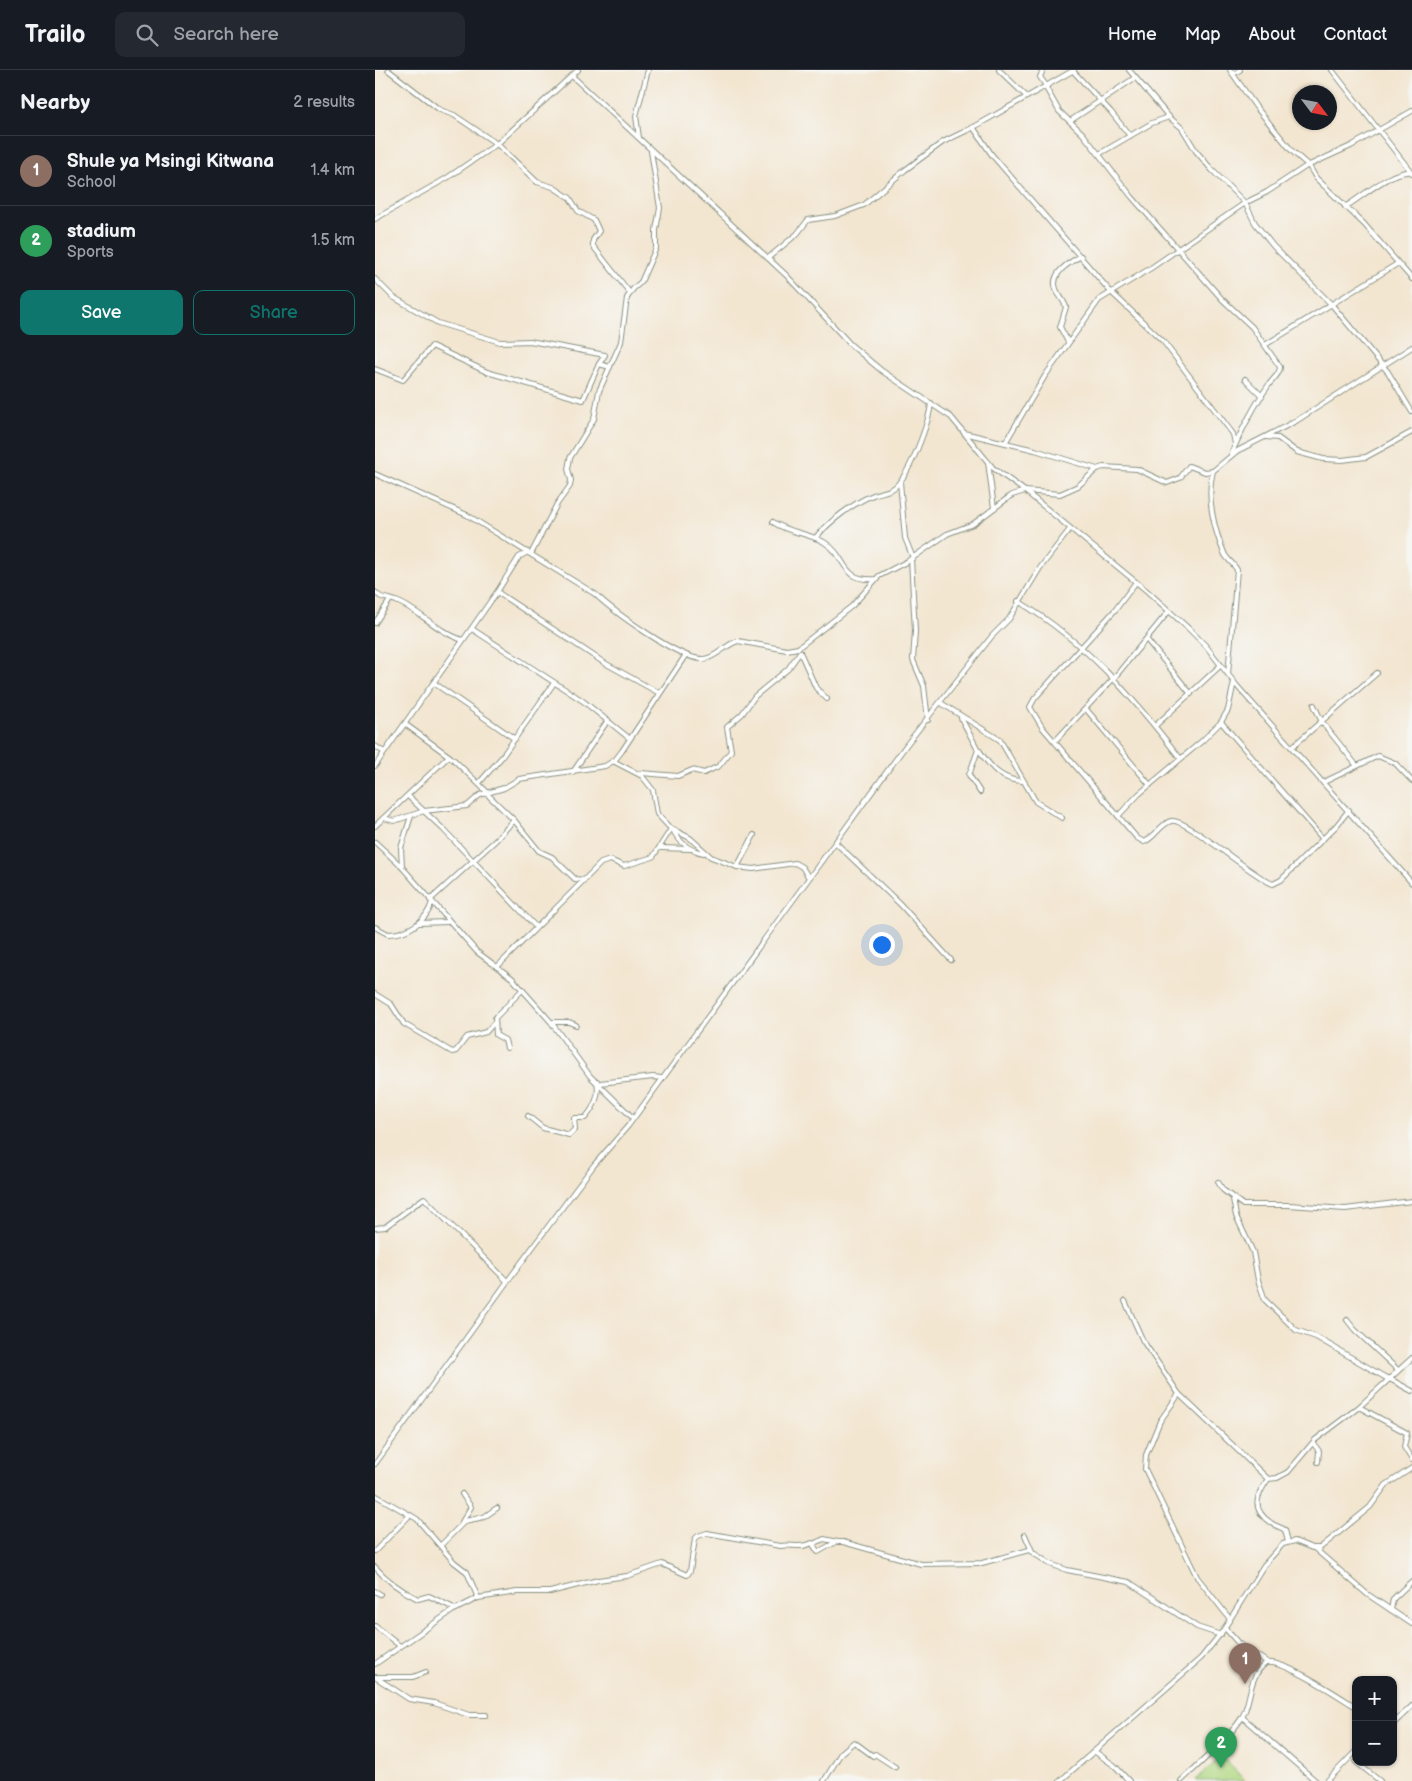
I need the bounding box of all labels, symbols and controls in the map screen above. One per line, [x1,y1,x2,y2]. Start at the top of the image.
search box [115,12,465,57]
text: Trailo [25,20,85,49]
icon: search [133,21,161,49]
text: Search here [173,23,279,46]
text: Home [1108,24,1157,45]
text: Map [1185,24,1221,45]
text: About [1249,24,1296,45]
text: Contact [1324,24,1387,45]
north arrow [1292,85,1337,130]
text: Nearby [20,90,90,115]
text: 2 results [293,93,355,112]
text: Shule ya Msingi Kitwana [67,150,274,173]
text: 1 [33,161,39,180]
text: 1.4 km [311,161,355,180]
text: School [67,173,116,192]
text: stadium [67,220,136,243]
text: 2 [31,231,41,250]
text: 1.5 km [311,231,355,250]
text: Sports [67,243,114,262]
button: Save [20,290,183,335]
button: Share [193,290,355,335]
your location [869,932,895,958]
pin: 1 [1229,1643,1261,1684]
map controls [1352,1676,1397,1766]
button: + [1352,1676,1397,1721]
button: − [1352,1721,1397,1766]
pin: 2 [1205,1727,1237,1768]

